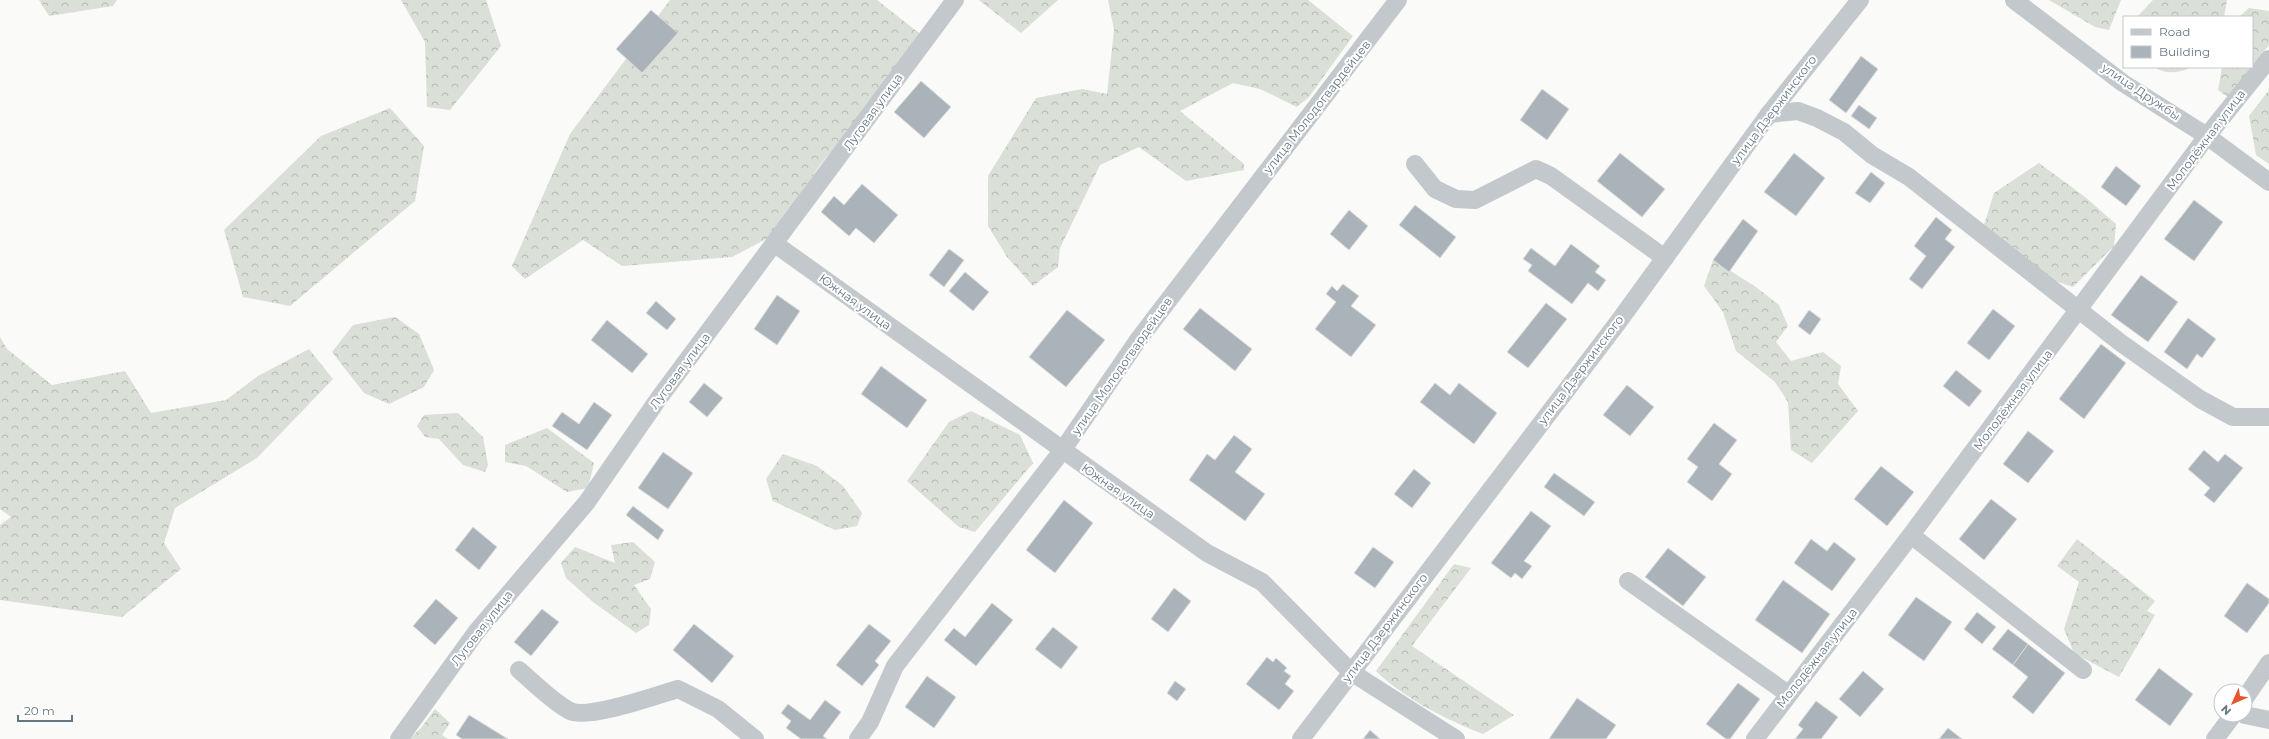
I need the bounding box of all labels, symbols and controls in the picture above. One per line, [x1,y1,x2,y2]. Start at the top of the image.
legend [2123,16,2253,68]
text: Road [2159,24,2190,39]
street label: улица Молодогвардейцев [1259,37,1373,177]
text: Building [2159,44,2210,59]
street label: улица Дзержинского [1727,52,1820,168]
street label: улица Дружбы [2098,59,2184,123]
street label: Луговая улица [840,70,906,153]
street label: Молодёжная улица [2163,86,2248,193]
street label: Южная улица [816,270,894,333]
street label: улица Молодогвардейцев [1068,294,1175,438]
street label: улица Дзержинского [1534,312,1627,428]
street label: Луговая улица [646,330,713,412]
street label: Молодёжная улица [1970,346,2055,453]
street label: Южная улица [1079,460,1158,521]
street label: улица Дзержинского [1338,570,1431,686]
street label: Луговая улица [448,587,516,668]
street label: Молодёжная улица [1773,605,1860,710]
north arrow [2213,683,2253,723]
scale bar [18,697,72,723]
text: N [2218,702,2234,718]
text: 20 m [24,703,55,718]

